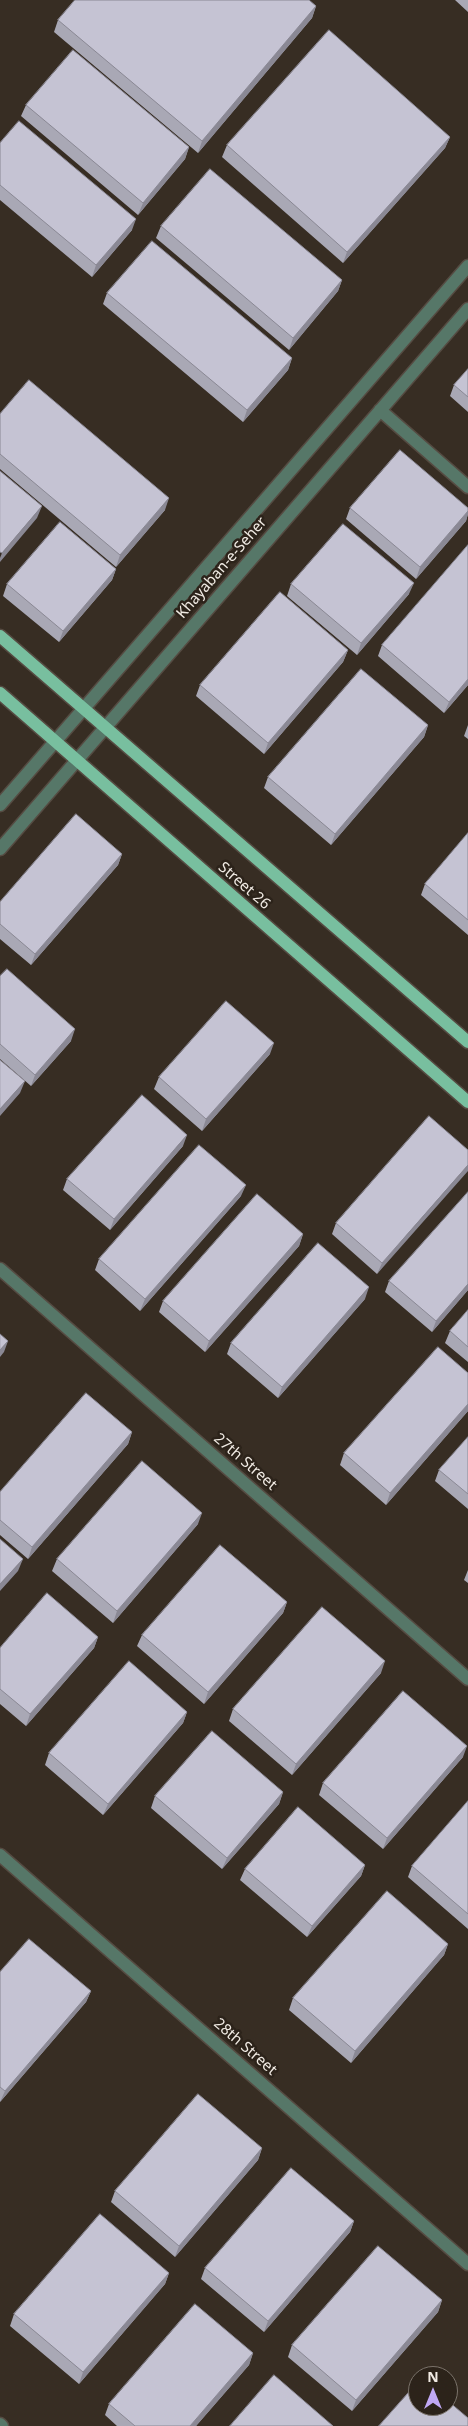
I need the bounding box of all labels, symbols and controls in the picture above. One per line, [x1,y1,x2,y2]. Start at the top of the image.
street label: Khayaban-e-Seher [173,514,271,622]
street label: Street 26 [214,859,274,913]
street label: 27th Street [210,1430,280,1494]
street label: 28th Street [210,2015,280,2079]
north arrow [408,2366,458,2416]
text: N [427,2367,439,2386]

